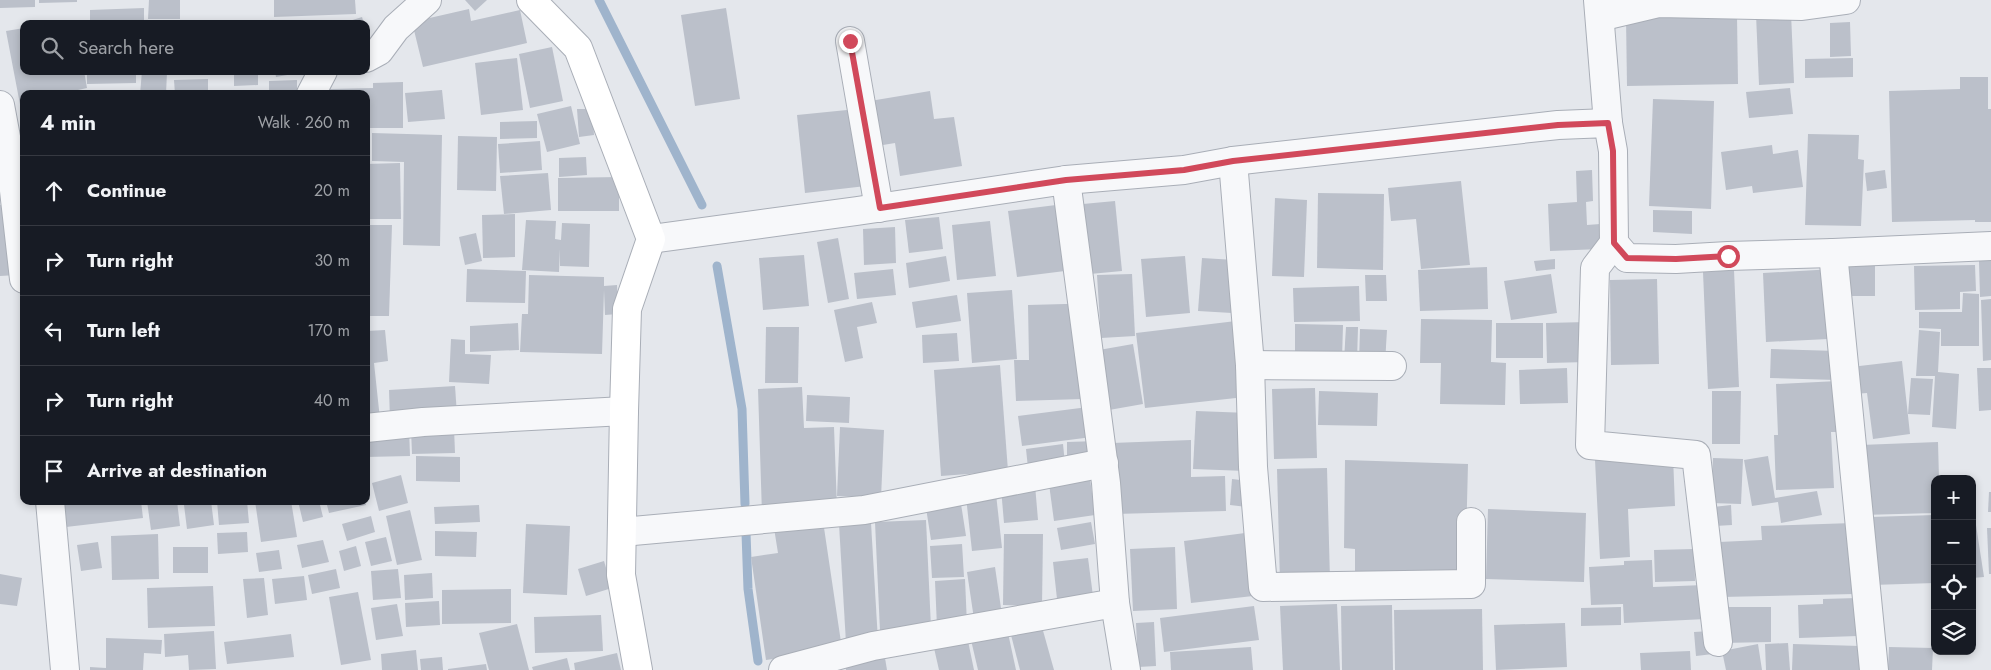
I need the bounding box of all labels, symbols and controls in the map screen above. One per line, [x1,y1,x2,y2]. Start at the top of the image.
search box [20,20,370,75]
route end [839,30,862,53]
icon: search [38,34,66,62]
text: Search here [78,34,174,61]
text: 4 min [40,108,96,138]
text: Walk · 260 m [258,111,350,134]
icon: ahead [40,177,68,205]
text: Continue [87,177,166,204]
text: 20 m [314,179,350,202]
route start [1717,245,1740,268]
icon: right [40,247,68,275]
text: Turn right [87,247,173,274]
text: 30 m [314,249,350,272]
icon: left [40,317,68,345]
text: Turn left [87,317,160,344]
text: 170 m [308,319,350,342]
icon: right [40,387,68,415]
text: Turn right [87,387,173,414]
text: 40 m [314,389,350,412]
icon: arrive [40,457,68,485]
text: Arrive at destination [87,457,267,484]
map controls [1931,475,1976,655]
button: + [1931,475,1976,520]
button: − [1931,520,1976,565]
button: locate [1931,565,1976,610]
button: layers [1931,610,1976,655]

